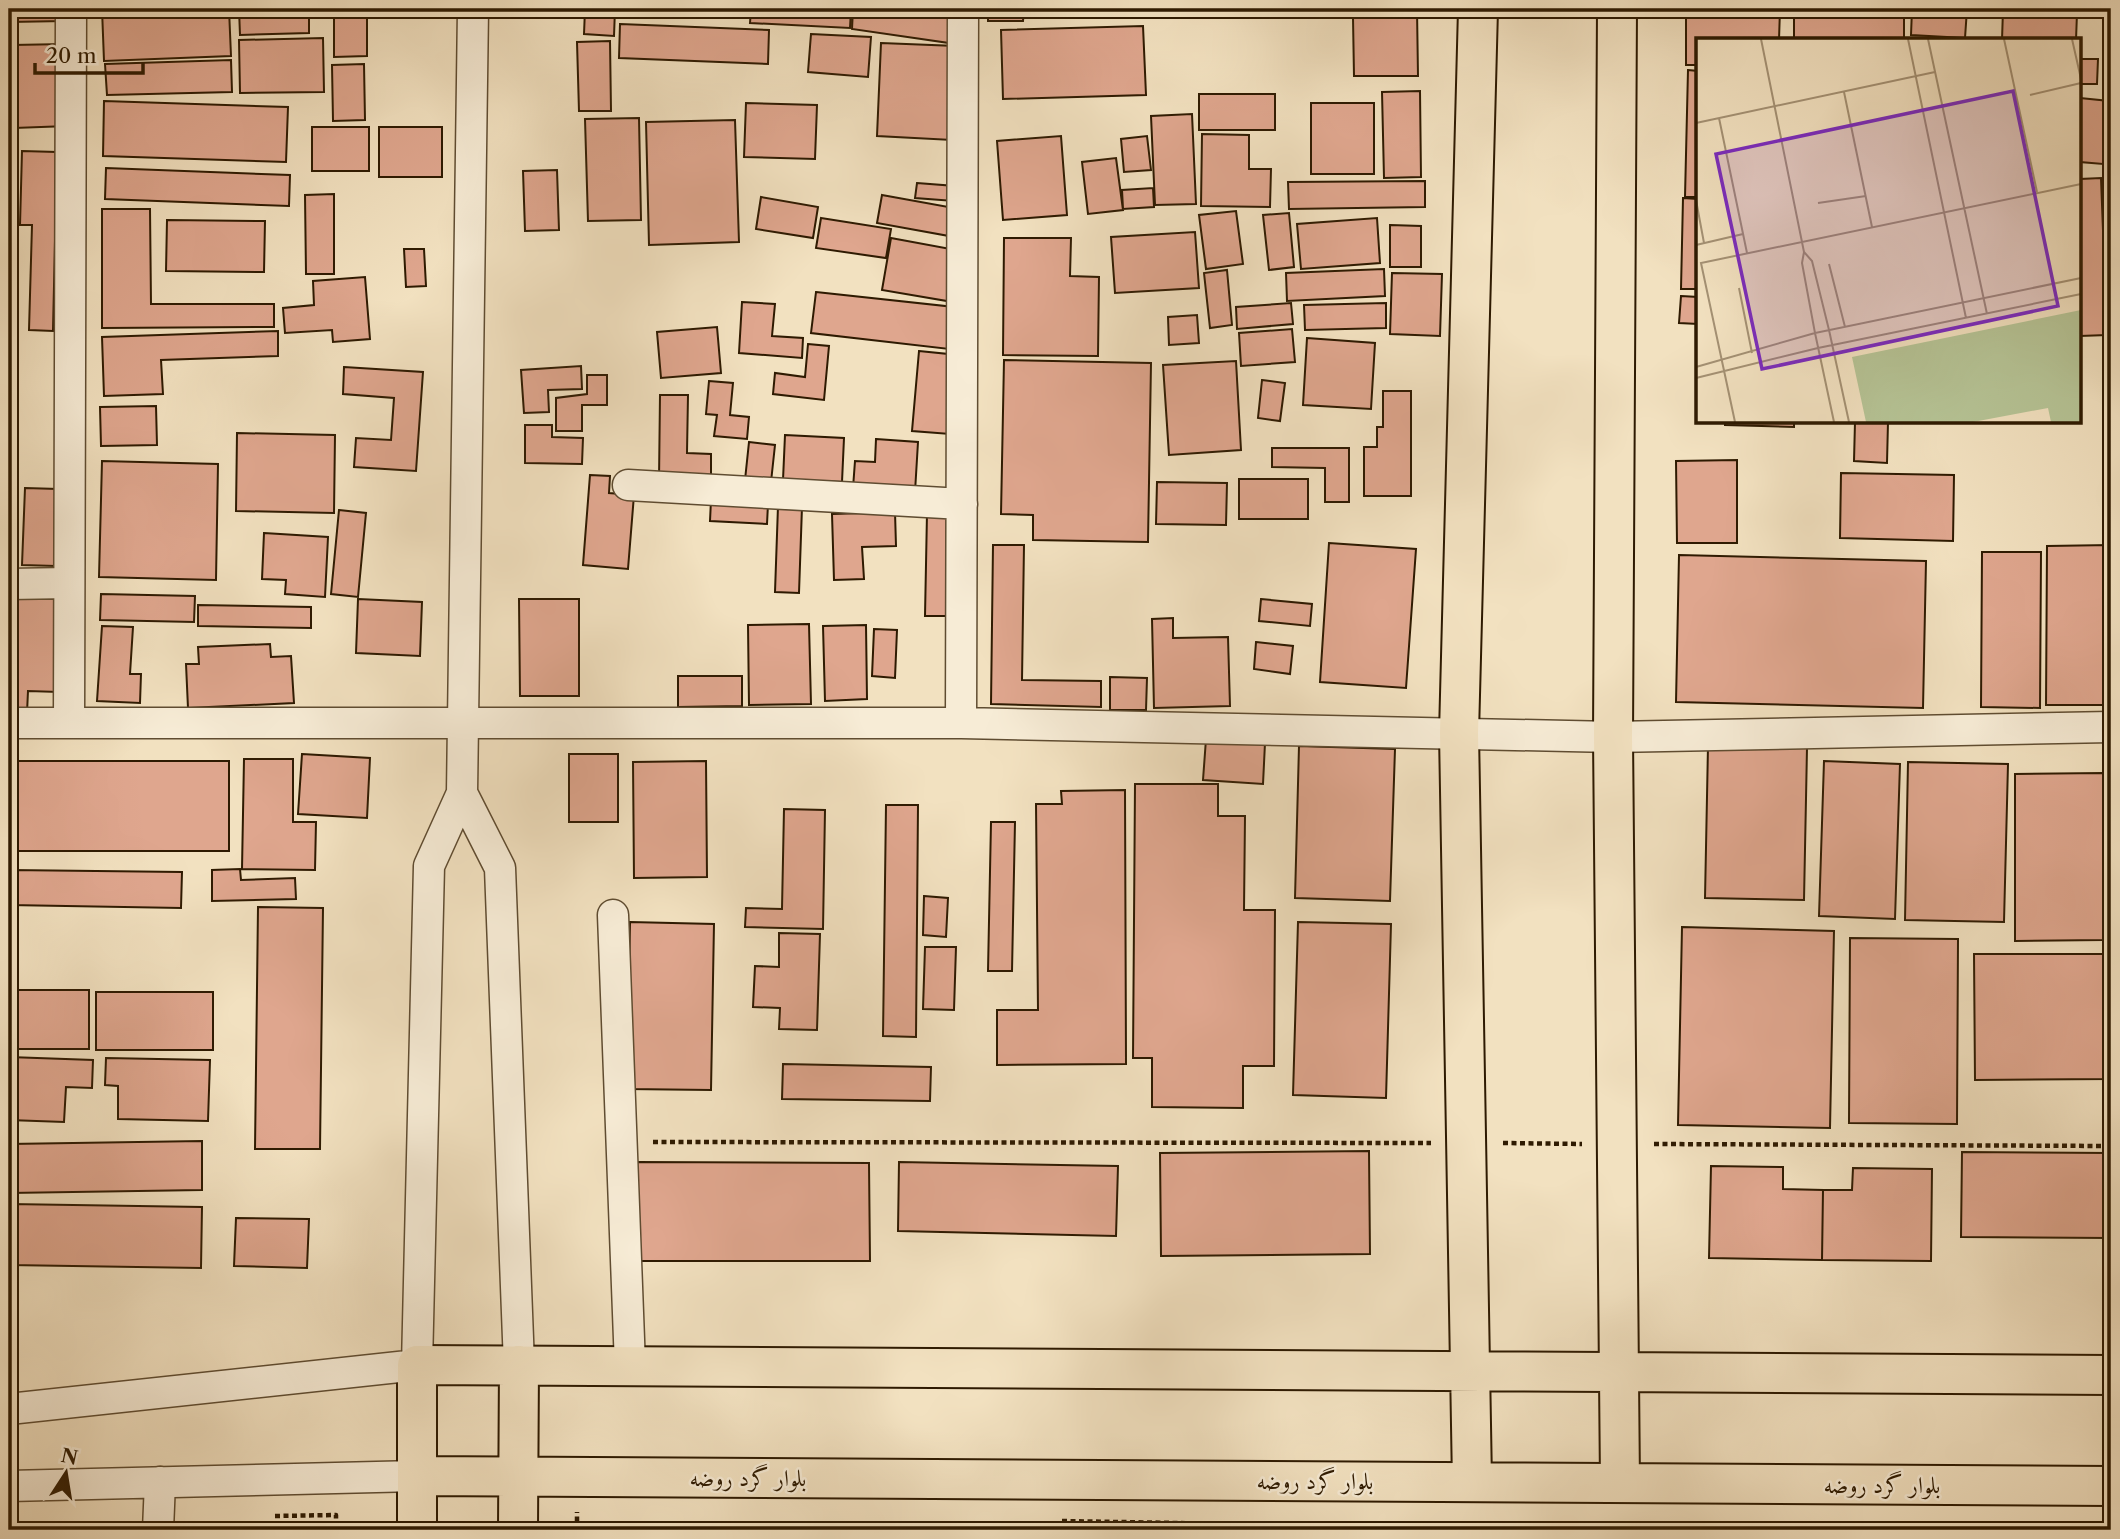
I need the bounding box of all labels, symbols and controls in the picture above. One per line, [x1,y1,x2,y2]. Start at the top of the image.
scale bar [35,32,144,76]
inset map [1696,38,2082,424]
text: 20 m [46,43,97,68]
north arrow [32,1438,102,1508]
text: N [59,1444,80,1470]
street label: بلوار گرد روضه [690,1463,806,1493]
street label: بلوار گرد روضه [1257,1466,1373,1496]
street label: بلوار گرد روضه [1824,1470,1940,1500]

